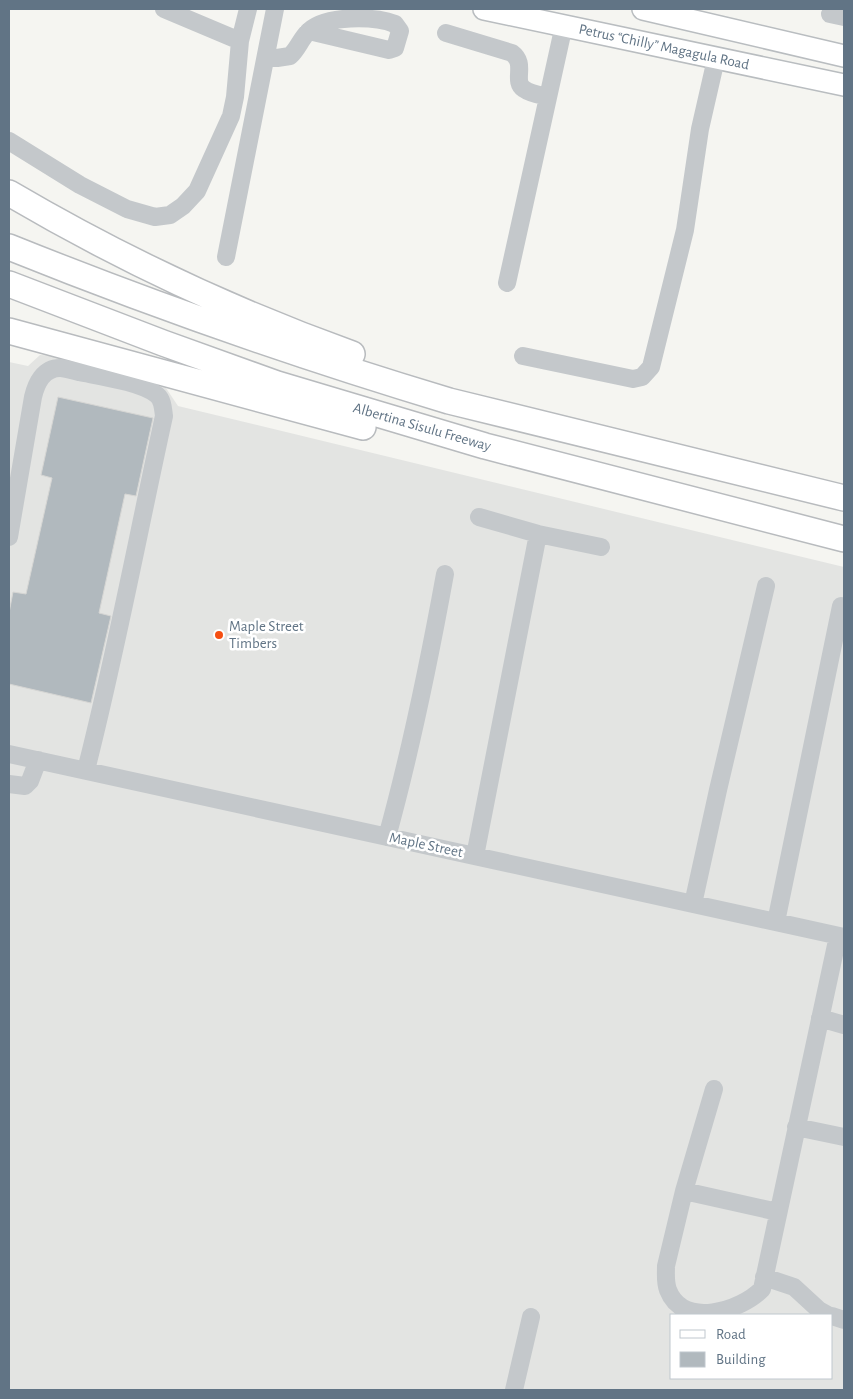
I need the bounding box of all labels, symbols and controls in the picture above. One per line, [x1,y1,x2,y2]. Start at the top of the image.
street label: Petrus “Chilly” Magagula Road [577,22,751,72]
street label: Albertina Sisulu Freeway [351,400,493,454]
place label: Maple Street Timbers [229,619,304,651]
marker: Maple Street Timbers [213,629,225,641]
street label: Maple Street [388,830,464,860]
legend [670,1314,833,1379]
text: Road [716,1327,746,1342]
text: Building [716,1352,766,1367]

